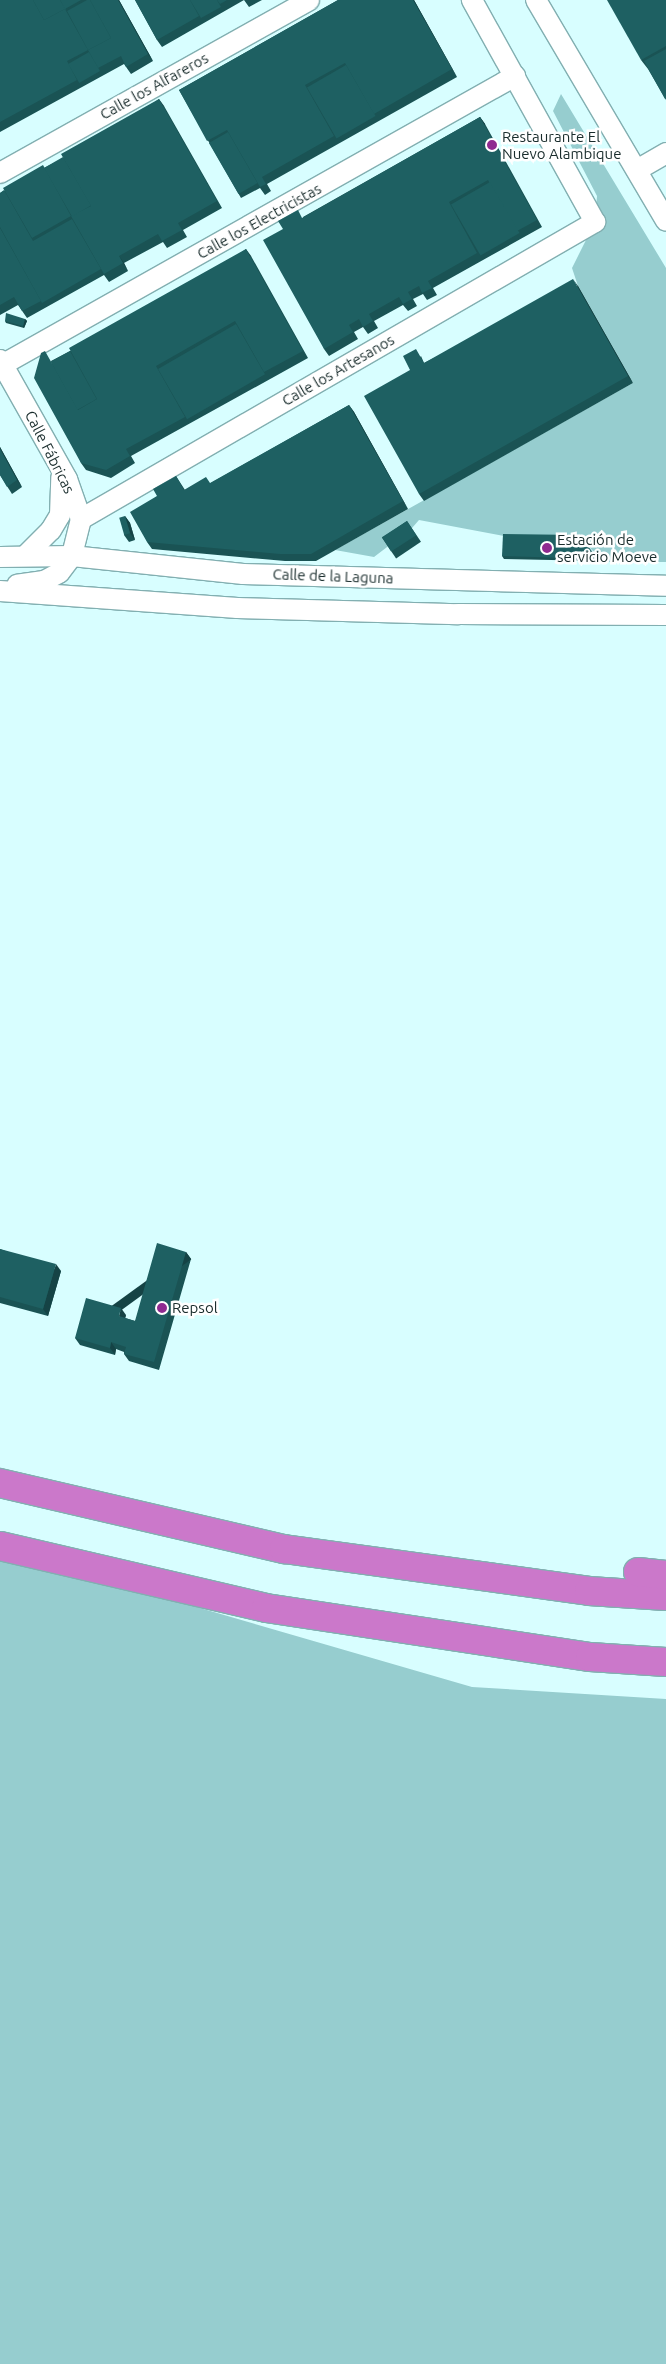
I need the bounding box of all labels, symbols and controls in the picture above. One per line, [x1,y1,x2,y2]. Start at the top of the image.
street label: Calle los Alfareros [97,49,211,123]
place label: Restaurante El Nuevo Alambique [502,127,621,162]
marker: Restaurante El Nuevo Alambique [486,139,498,151]
street label: Calle los Electricistas [194,179,324,263]
street label: Calle los Artesanos [279,331,397,409]
street label: Calle Fábricas [21,407,79,497]
place label: Estación de servicio Moeve [557,530,657,565]
marker: Estación de servicio Moeve [541,542,553,554]
street label: Calle de la Laguna [272,565,394,587]
place label: Repsol [172,1299,218,1317]
marker: Repsol [156,1302,168,1314]

